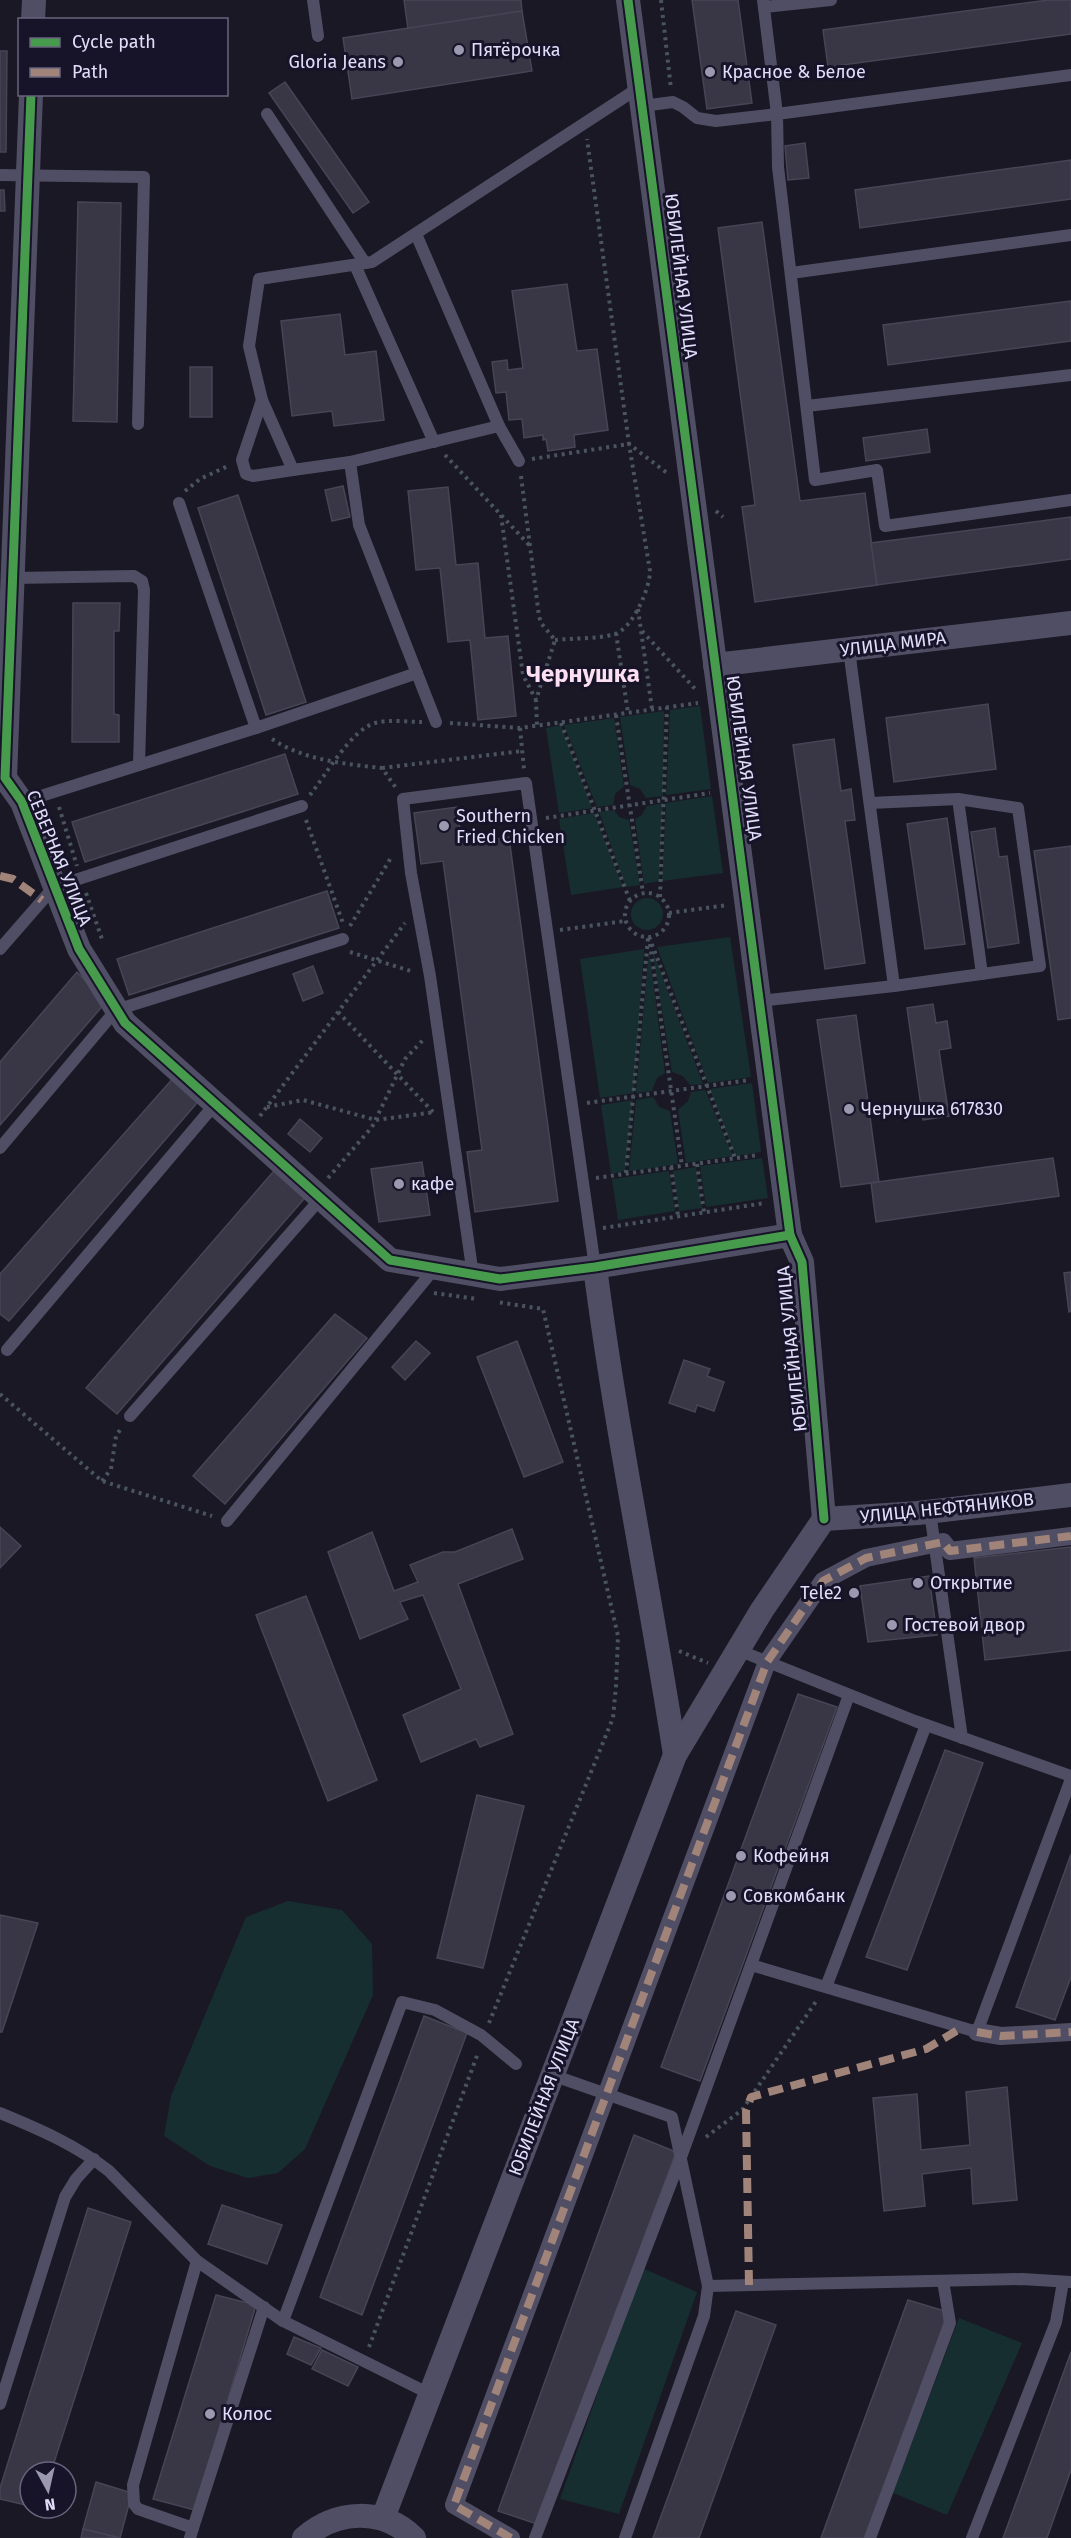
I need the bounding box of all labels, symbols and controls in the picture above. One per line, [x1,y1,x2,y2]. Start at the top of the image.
legend [18,18,228,96]
text: Cycle path [72,31,156,53]
place label: Пятёрочка [471,39,561,61]
marker: Пятёрочка [452,43,466,57]
place label: Gloria Jeans [288,51,386,73]
marker: Gloria Jeans [391,55,405,69]
text: Path [72,61,108,83]
place label: Красное & Белое [722,61,866,83]
marker: Красное & Белое [703,65,717,79]
street label: ЮБИЛЕЙНАЯ УЛИЦА [660,192,702,361]
street label: УЛИЦА МИРА [839,627,948,661]
district label: Чернушка [526,660,640,688]
street label: ЮБИЛЕЙНАЯ УЛИЦА [722,674,767,843]
street label: СЕВЕРНАЯ УЛИЦА [22,787,97,930]
place label: Southern Fried Chicken [456,805,565,848]
marker: Southern Fried Chicken [437,819,451,833]
place label: Чернушка 617830 [861,1098,1003,1120]
marker: Чернушка 617830 [842,1102,856,1116]
place label: кафе [411,1173,454,1195]
marker: кафе [392,1177,406,1191]
street label: ЮБИЛЕЙНАЯ УЛИЦА [772,1264,812,1433]
street label: УЛИЦА НЕФТЯНИКОВ [859,1488,1035,1528]
place label: Открытие [930,1572,1013,1594]
marker: Открытие [911,1576,925,1590]
place label: Tele2 [800,1582,842,1604]
marker: Tele2 [847,1586,861,1600]
place label: Гостевой двор [904,1614,1025,1636]
marker: Гостевой двор [885,1618,899,1632]
place label: Кофейня [753,1845,830,1867]
marker: Кофейня [734,1849,748,1863]
place label: Совкомбанк [743,1885,846,1907]
marker: Совкомбанк [724,1889,738,1903]
street label: ЮБИЛЕЙНАЯ УЛИЦА [504,2015,584,2179]
place label: Колос [222,2403,273,2425]
marker: Колос [203,2407,217,2421]
north arrow [18,2460,78,2520]
text: N [43,2494,57,2515]

